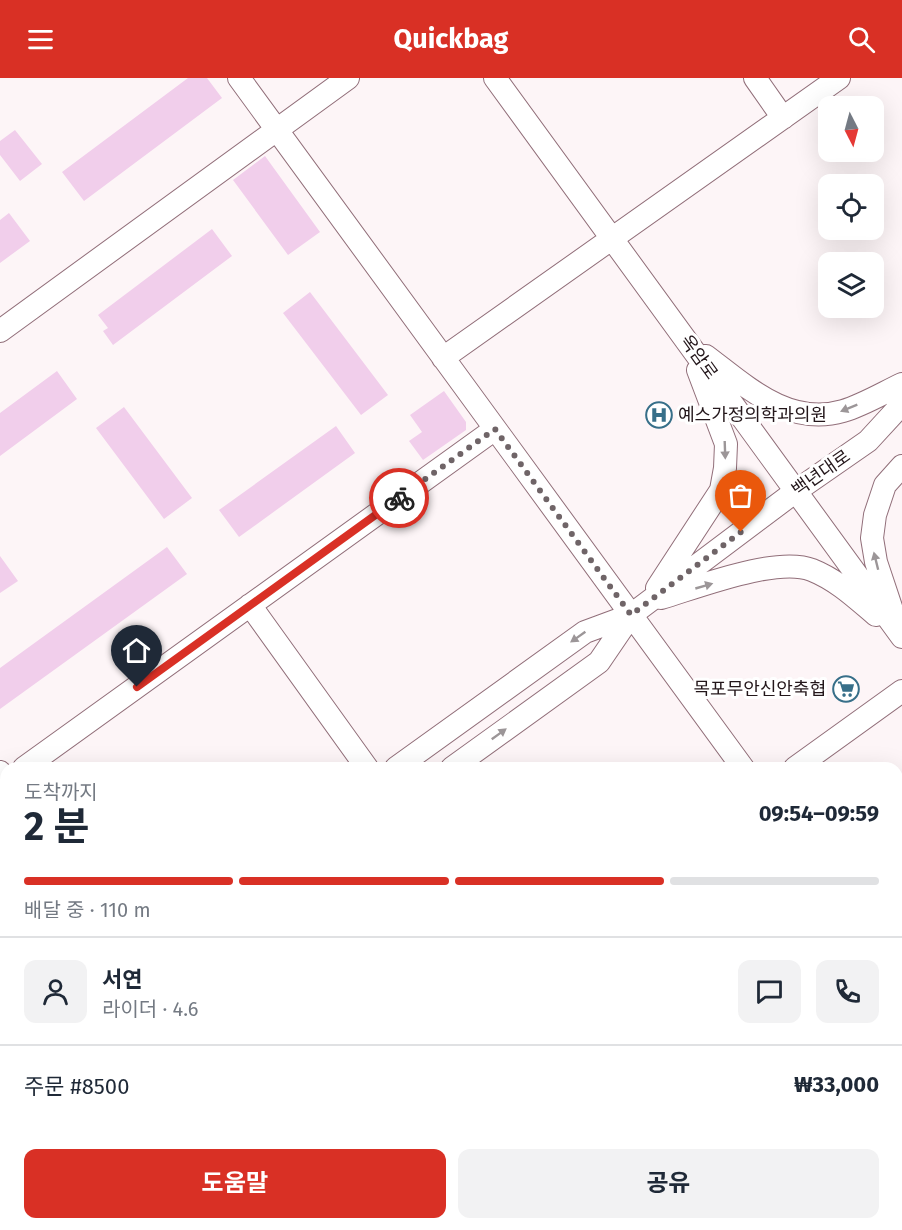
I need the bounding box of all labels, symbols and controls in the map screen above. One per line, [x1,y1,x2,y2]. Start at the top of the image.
icon: menu [24,23,57,56]
text: Quickbag [394,23,508,55]
icon: search [845,23,878,56]
north arrow [818,96,884,162]
map controls [818,96,884,318]
button: locate [818,174,884,240]
button: layers [818,252,884,318]
street label: 옥암로 [675,330,723,384]
hospital icon: 예스가정의학과의원 [644,400,674,430]
one-way arrow [839,403,857,413]
place label: 예스가정의학과의원 [678,404,827,426]
one-way arrow [720,441,730,460]
street label: 백년대로 [788,445,854,501]
courier [369,468,429,528]
pin [715,470,766,532]
icon: bag [724,479,757,512]
icon: bike [383,482,416,515]
one-way arrow [871,552,881,571]
one-way arrow [695,581,713,590]
pin [111,625,162,687]
one-way arrow [570,631,586,643]
icon: home [120,634,153,667]
supermarket icon: 목포무안신안축협 [831,674,861,704]
place label: 목포무안신안축협 [694,678,826,700]
one-way arrow [491,728,507,740]
text: 도착까지 [24,780,98,804]
text: 09:54–09:59 [759,800,879,827]
text: 2 분 [24,804,89,850]
text: 배달 중 · 110 m [24,898,151,922]
button: person [24,960,87,1023]
button: chat [738,960,801,1023]
button: phone [816,960,879,1023]
text: 서연 [102,966,142,993]
text: 라이더 · 4.6 [102,997,199,1021]
text: ₩33,000 [794,1071,879,1098]
text: 주문 #8500 [24,1073,129,1100]
button: 도움말 [24,1149,446,1218]
button: 공유 [458,1149,879,1218]

